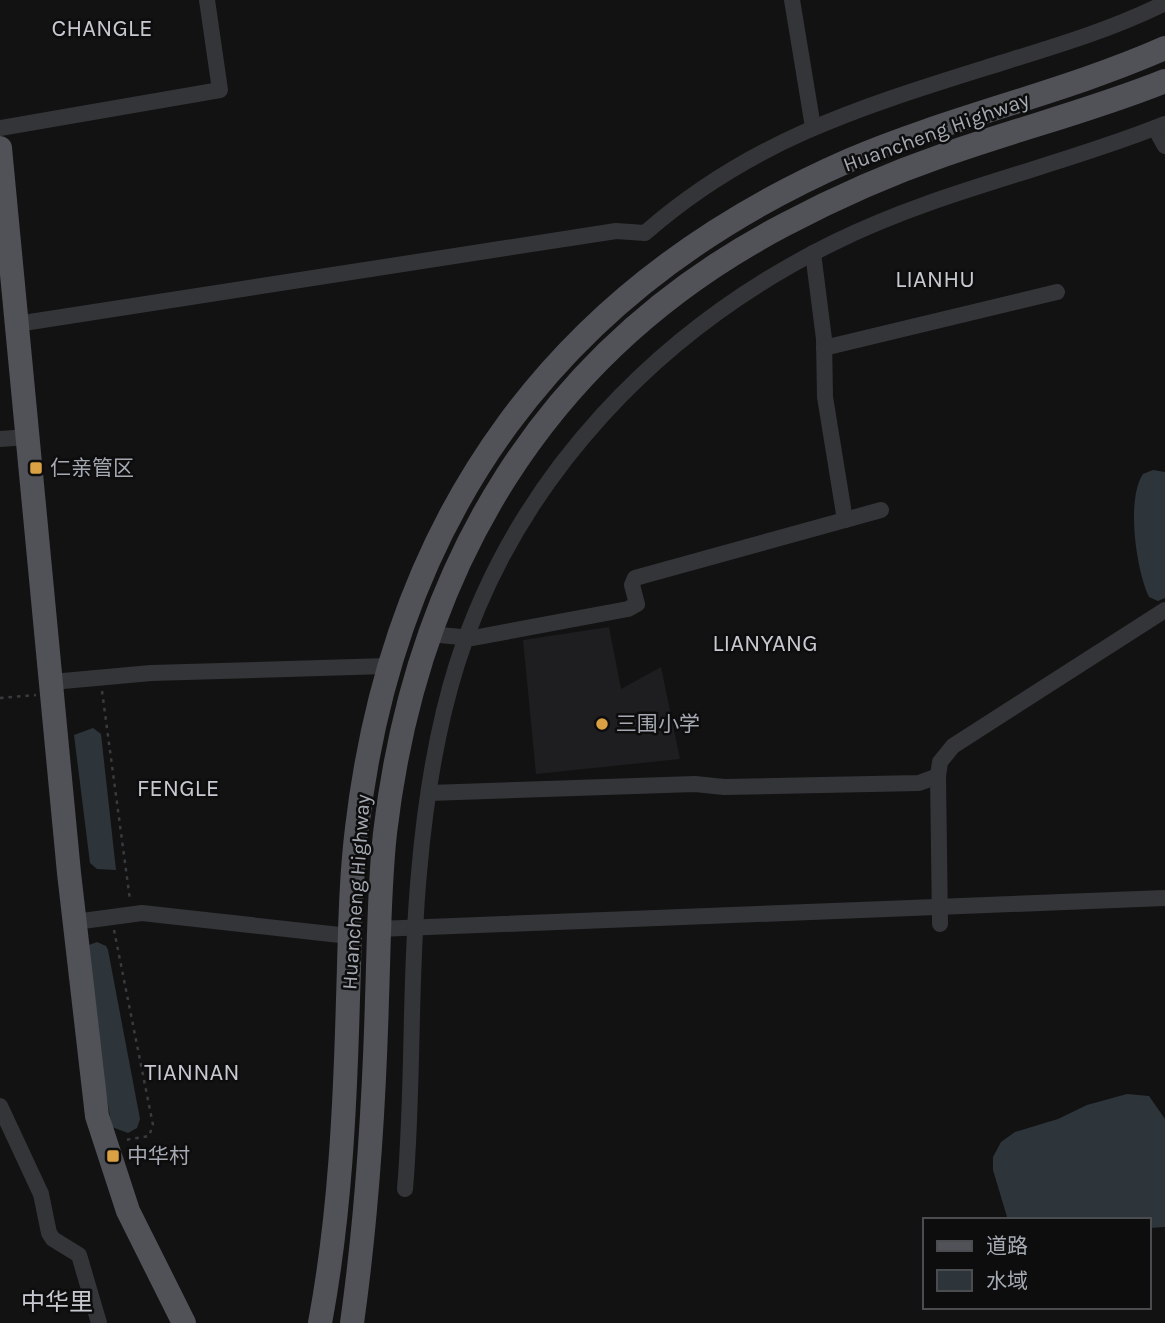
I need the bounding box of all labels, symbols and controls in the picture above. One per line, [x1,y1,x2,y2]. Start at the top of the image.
district label: CHANGLE [51,14,153,42]
street label: Huancheng Highway [840,87,1032,177]
district label: LIANHU [895,265,975,293]
place label: 仁亲管区 [50,456,134,480]
marker: 仁亲管区 [28,460,44,476]
district label: LIANYANG [712,629,818,657]
place label: 三围小学 [616,712,700,736]
marker: 三围小学 [594,716,610,732]
district label: FENGLE [137,774,219,802]
street label: Huancheng Highway [337,793,375,991]
district label: TIANNAN [144,1058,240,1086]
place label: 中华村 [127,1144,190,1168]
marker: 中华村 [105,1148,121,1164]
legend [923,1218,1151,1309]
text: 道路 [986,1234,1028,1258]
text: 水域 [986,1269,1028,1293]
district label: 中华里 [21,1288,93,1316]

